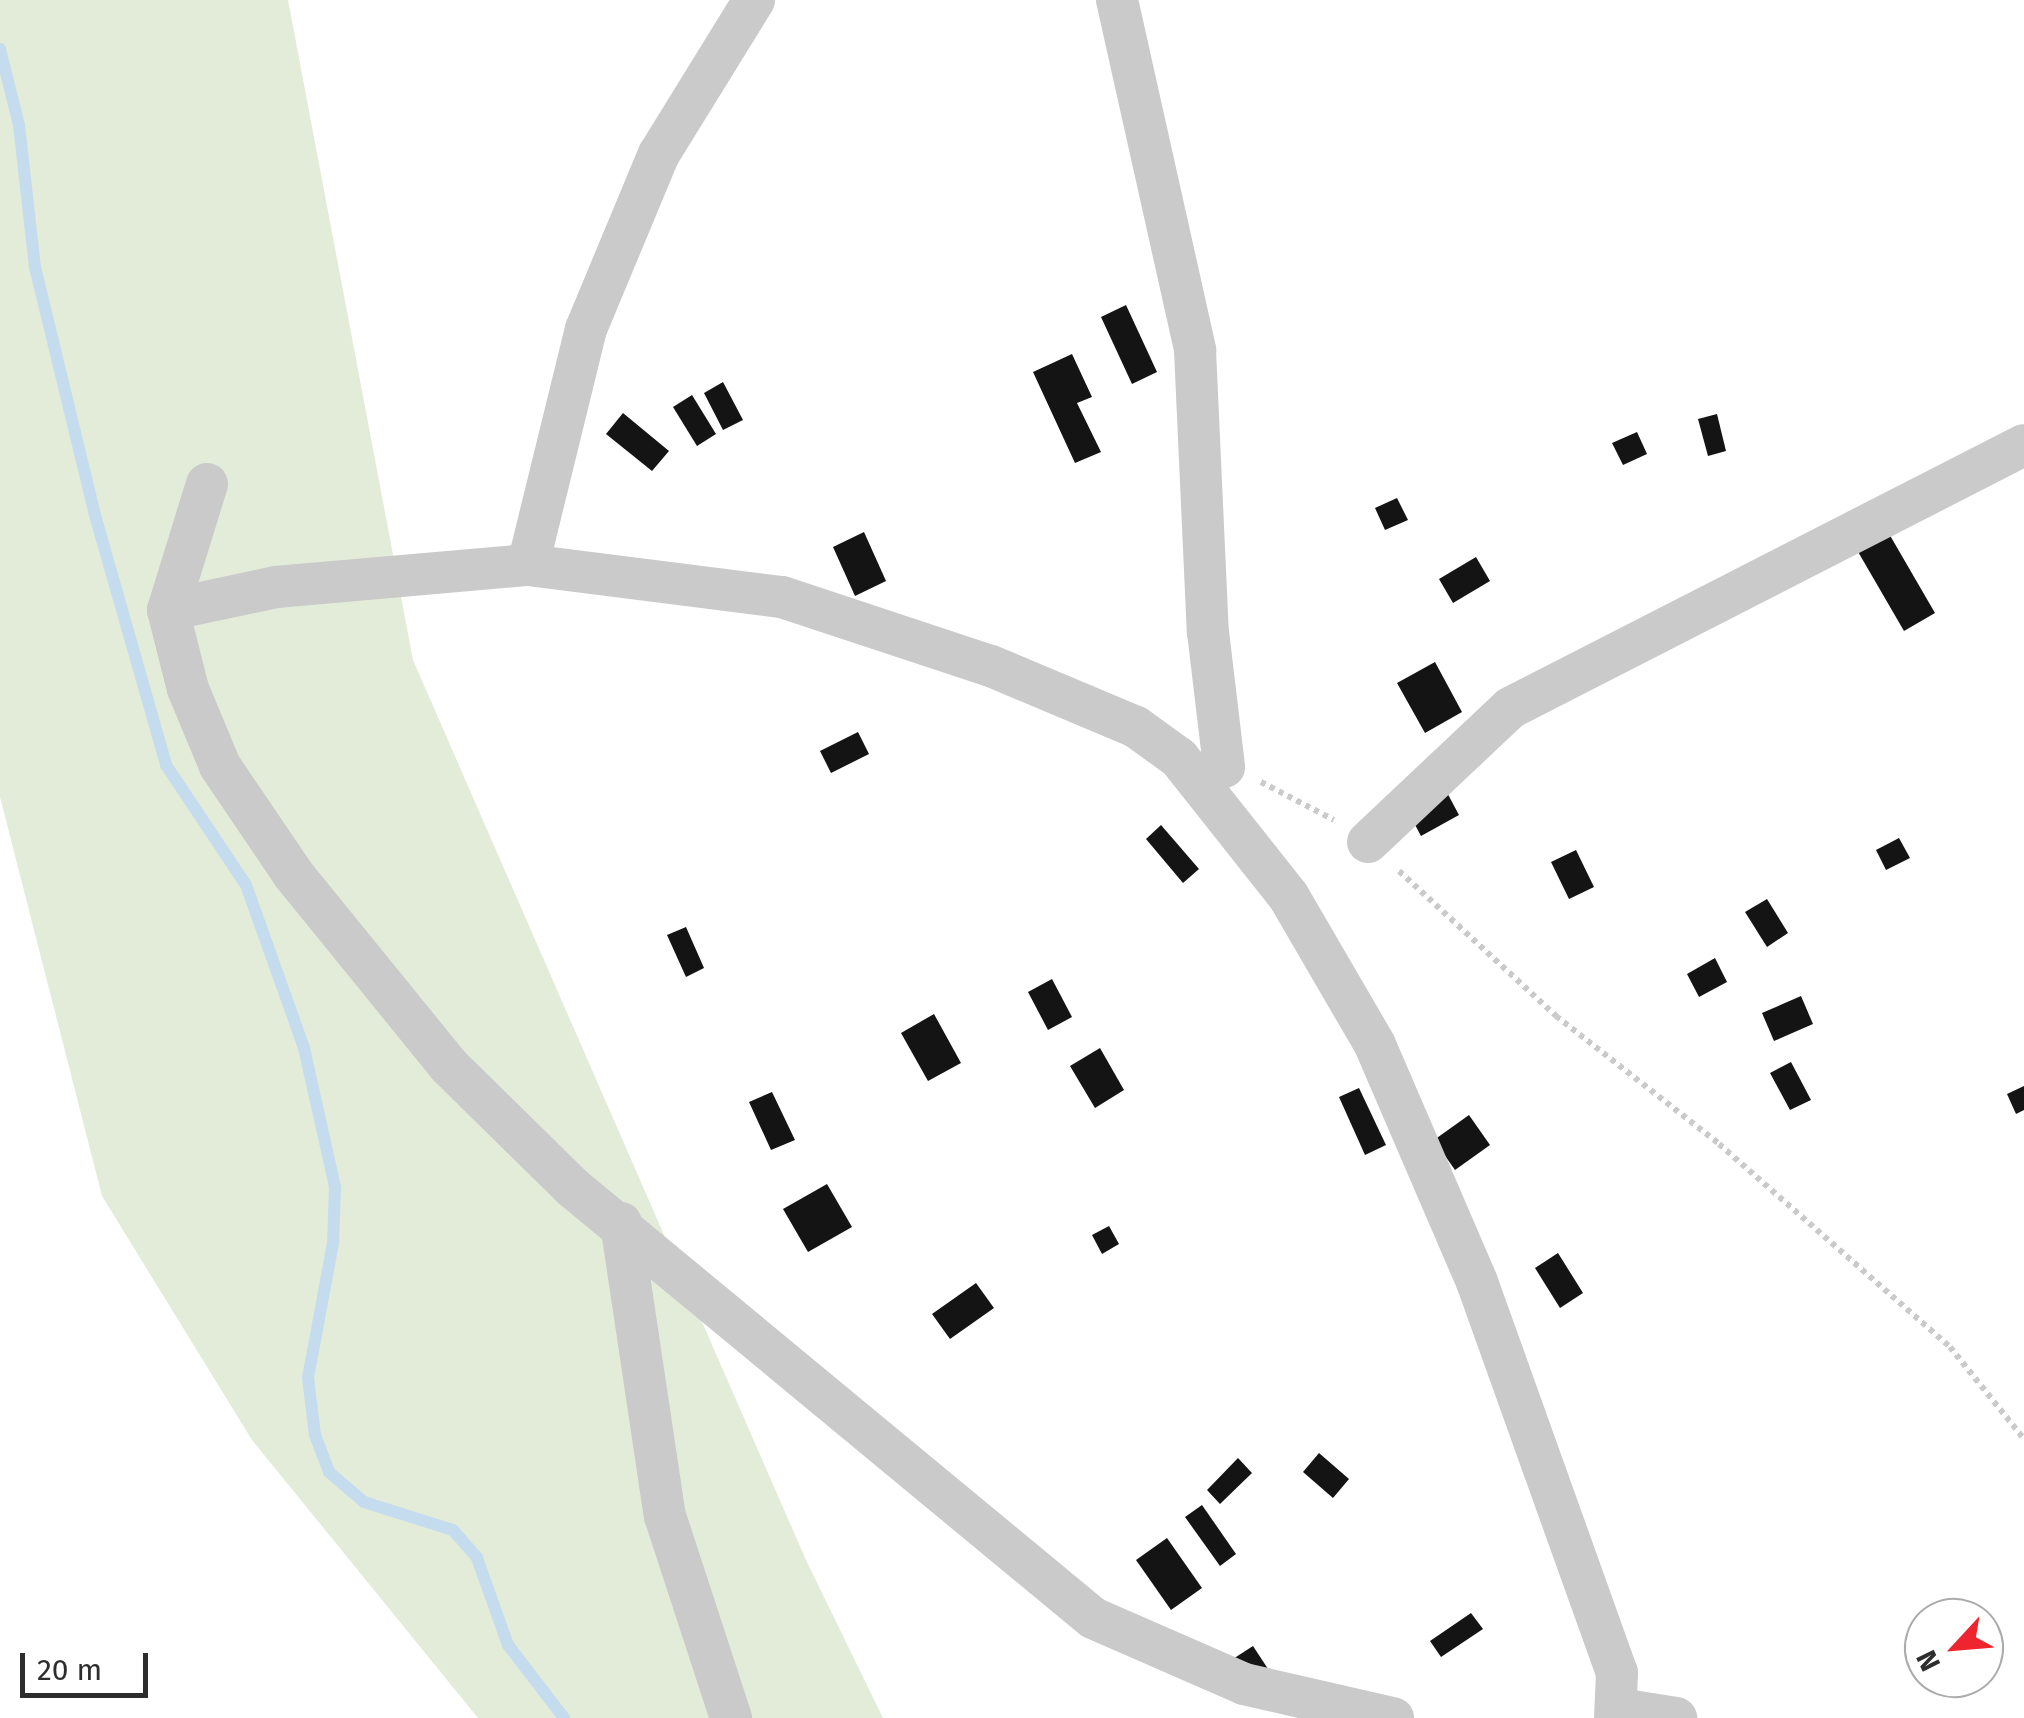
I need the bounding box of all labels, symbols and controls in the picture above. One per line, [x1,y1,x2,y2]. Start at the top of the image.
north arrow [1904,1598,2004,1698]
scale bar [25,1633,152,1695]
text: N [1909,1645,1947,1676]
text: 20 m [37,1652,102,1688]

